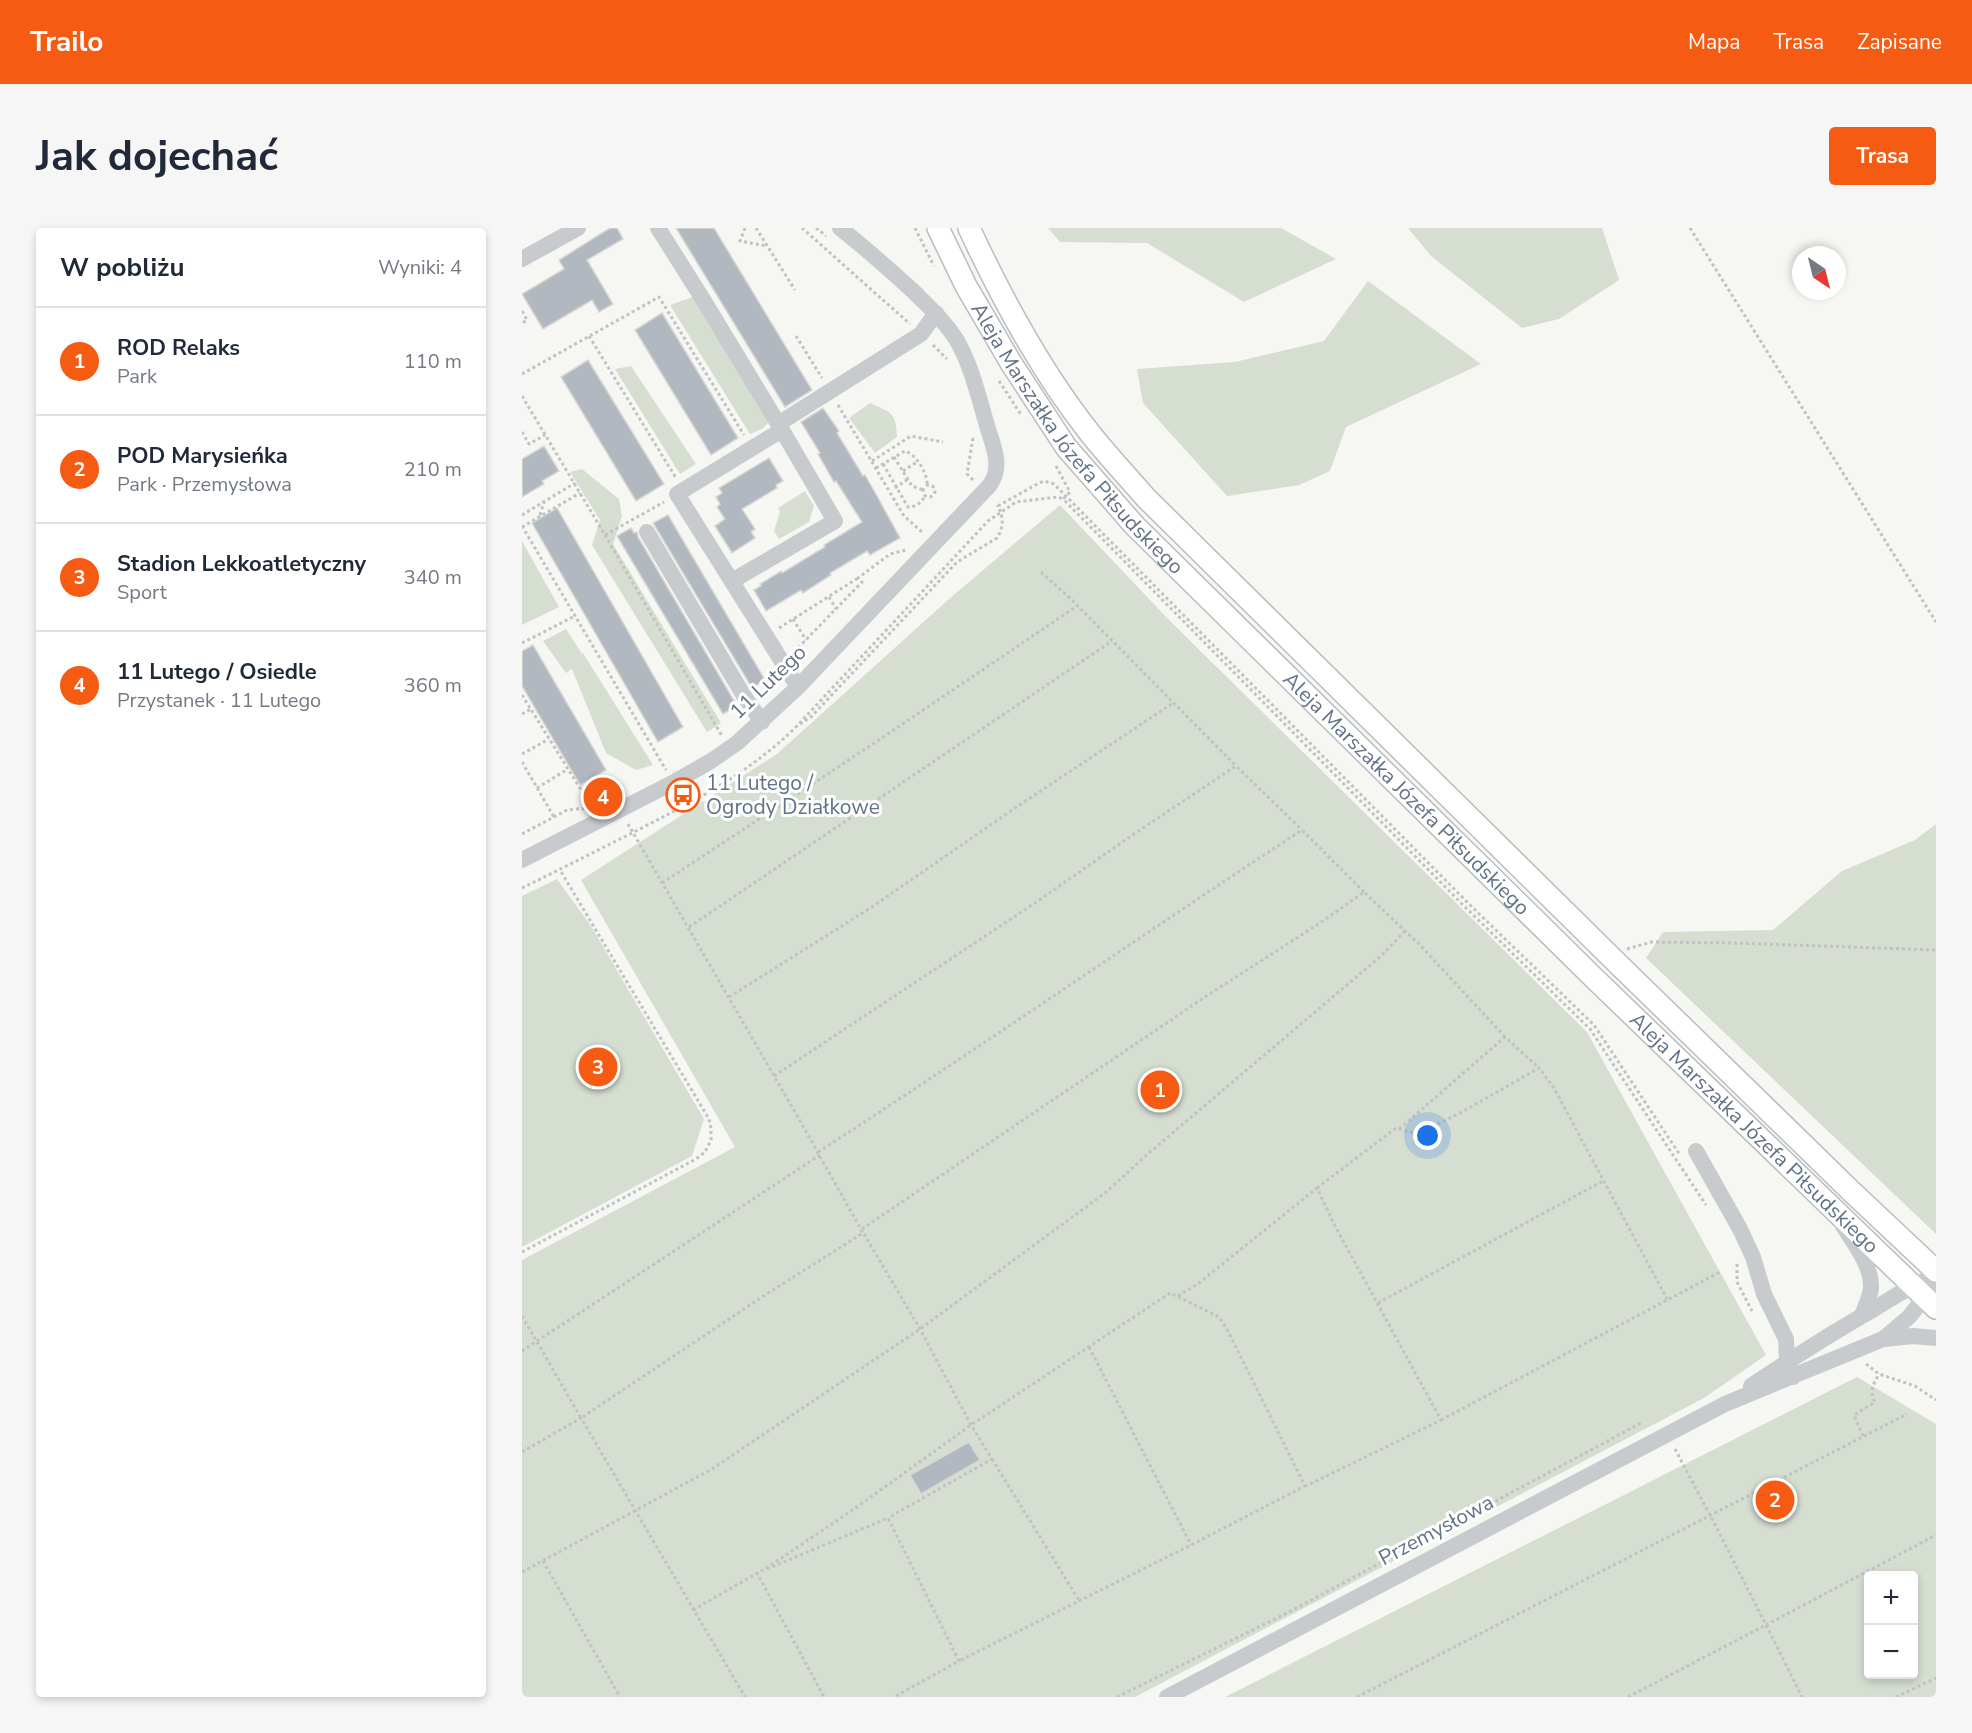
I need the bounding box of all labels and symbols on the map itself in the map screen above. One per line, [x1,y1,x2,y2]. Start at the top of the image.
north arrow [1792,246,1846,300]
street label: Aleja Marszałka Józefa Piłsudskiego [965,297,1190,580]
street label: 11 Lutego [724,639,812,725]
street label: Aleja Marszałka Józefa Piłsudskiego [1277,665,1536,921]
place label: 11 Lutego / Ogrody Działkowe [706,769,880,821]
pin: 4 [584,774,622,820]
bus stop icon: 11 Lutego / Ogrody Działkowe [665,777,701,813]
street label: Aleja Marszałka Józefa Piłsudskiego [1624,1006,1885,1260]
pin: 3 [578,1044,618,1090]
pin: 1 [1140,1068,1180,1112]
your location [1413,1121,1442,1150]
pin: 2 [1756,1478,1794,1522]
street label: Przemysłowa [1374,1488,1498,1572]

